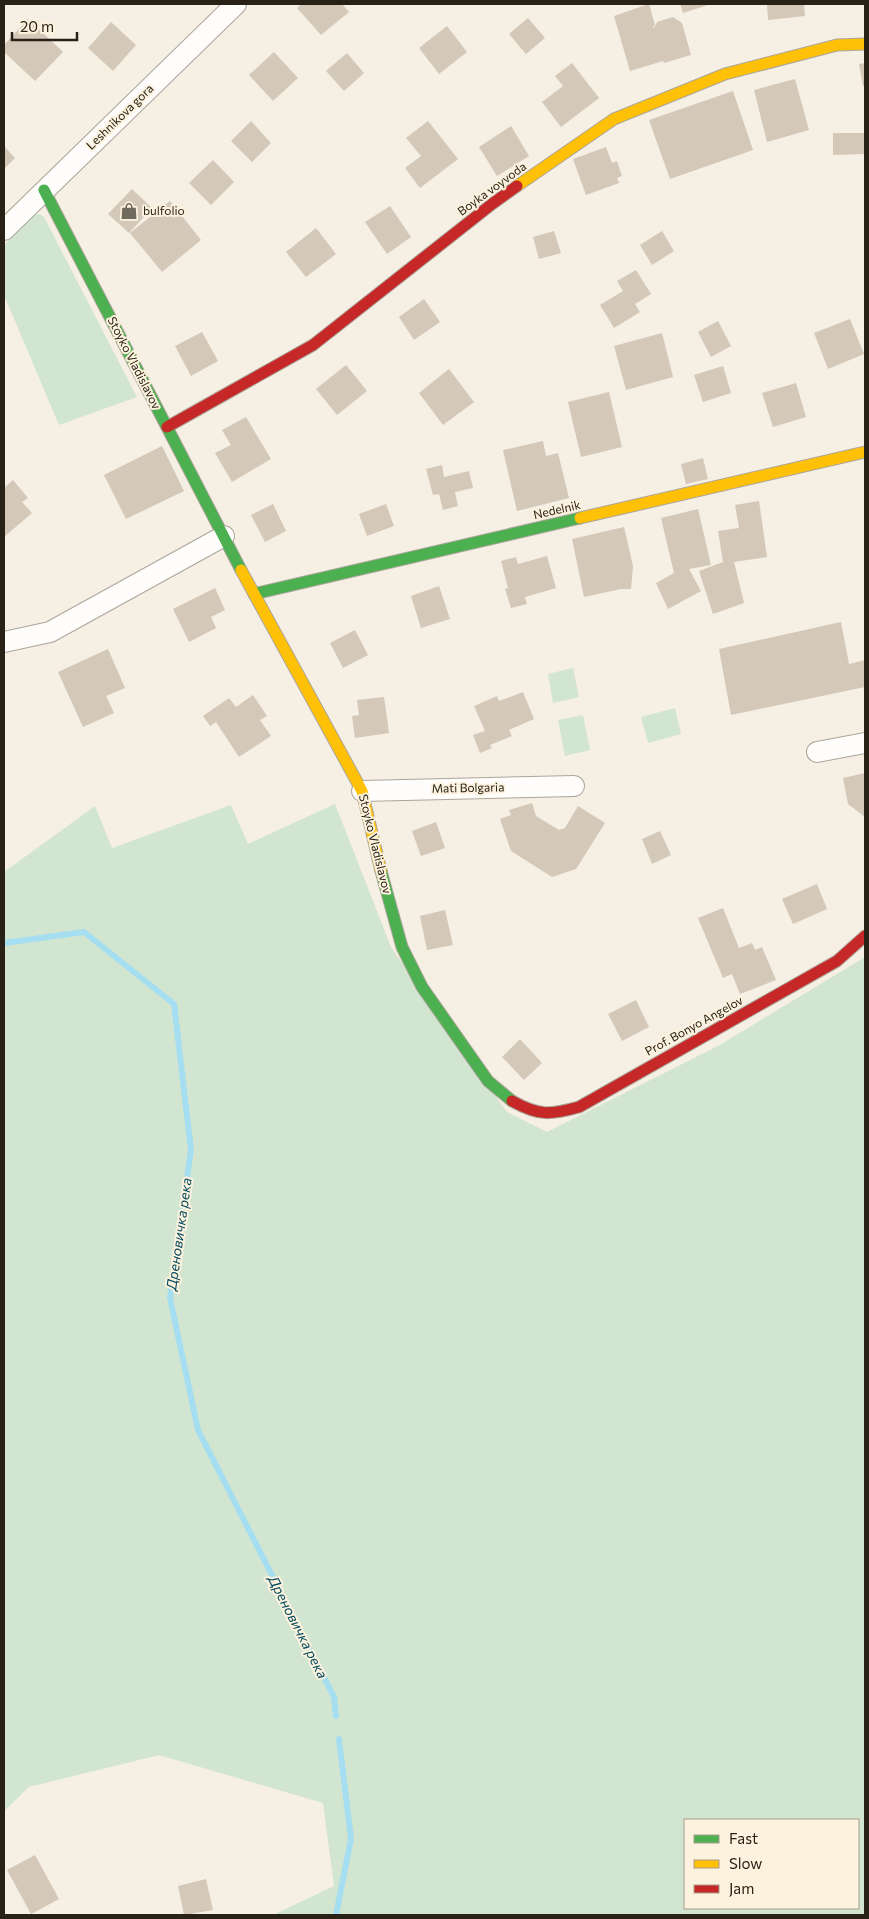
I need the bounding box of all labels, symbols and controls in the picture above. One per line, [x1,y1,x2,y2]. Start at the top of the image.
scale bar [12,10,78,42]
text: 20 m [20,17,54,35]
street label: Leshnikova gora [83,81,156,152]
street label: Boyka voyvoda [454,159,528,218]
shop icon: bulfolio [119,201,139,221]
place label: bulfolio [143,203,185,217]
street label: Stoyko Vladislavov [106,314,164,411]
street label: Nedelnik [532,497,582,521]
street label: Mati Bolgaria [431,779,504,795]
street label: Stoyko Vladislavov [357,793,395,895]
street label: Prof. Bonyo Angelov [642,992,745,1058]
water label: Дреновичка река [162,1177,195,1293]
water label: Дреновичка река [264,1571,332,1681]
legend [684,1819,859,1909]
text: Fast [729,1829,758,1847]
text: Slow [729,1854,762,1872]
text: Jam [729,1879,754,1897]

